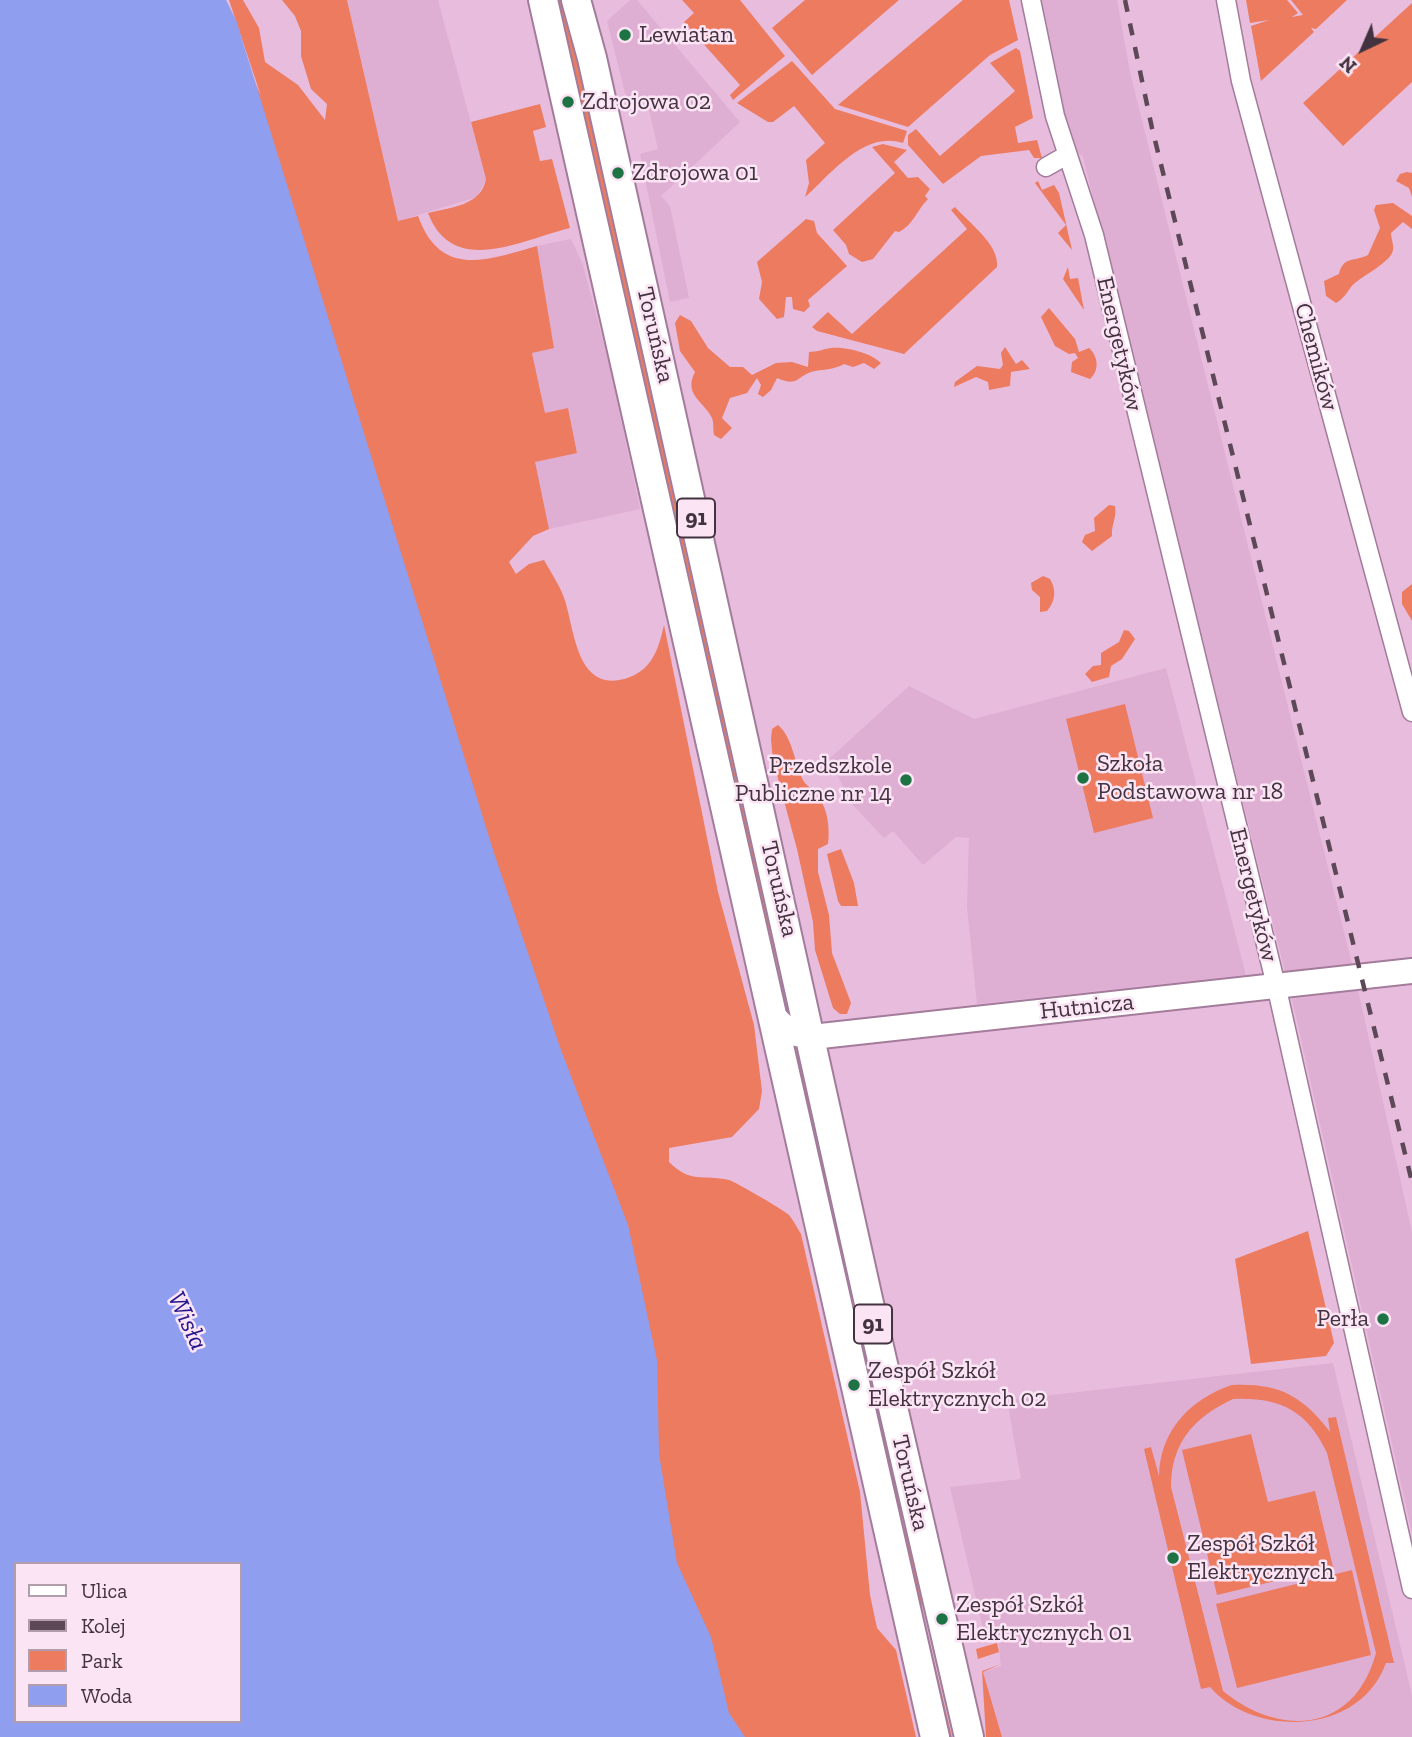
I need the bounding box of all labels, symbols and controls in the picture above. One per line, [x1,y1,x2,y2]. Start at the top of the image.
north arrow [1328,14,1398,84]
place label: Lewiatan [639,21,734,49]
marker: Lewiatan [617,27,633,43]
text: N [1335,51,1361,78]
place label: Zdrojowa 02 [582,88,711,116]
marker: Zdrojowa 02 [560,94,576,110]
place label: Zdrojowa 01 [632,159,758,187]
marker: Zdrojowa 01 [610,165,626,181]
street label: Energetyków [1090,274,1148,414]
street label: Toruńska [630,284,680,386]
street label: Chemików [1288,300,1344,414]
road number: 91 [677,498,715,538]
place label: Szkoła Podstawowa nr 18 [1097,750,1283,806]
place label: Przedszkole Publiczne nr 14 [735,752,892,808]
marker: Szkoła Podstawowa nr 18 [1075,770,1091,786]
marker: Przedszkole Publiczne nr 14 [898,772,914,788]
street label: Energetyków [1222,825,1284,965]
street label: Toruńska [754,838,804,940]
street label: Hutnicza [1039,988,1135,1026]
water label: Wisła [160,1287,214,1355]
road number: 91 [854,1304,892,1344]
place label: Perła [1316,1305,1369,1333]
marker: Perła [1375,1311,1391,1327]
place label: Zespół Szkół Elektrycznych 02 [868,1357,1047,1413]
marker: Zespół Szkół Elektrycznych 02 [846,1377,862,1393]
street label: Toruńska [885,1432,935,1534]
place label: Zespół Szkół Elektrycznych [1187,1530,1334,1586]
marker: Zespół Szkół Elektrycznych [1165,1550,1181,1566]
legend [14,1562,242,1723]
text: Ulica [81,1578,127,1603]
place label: Zespół Szkół Elektrycznych 01 [956,1591,1132,1647]
marker: Zespół Szkół Elektrycznych 01 [934,1611,950,1627]
text: Kolej [81,1613,126,1638]
text: Park [81,1648,123,1673]
text: Woda [81,1683,132,1708]

